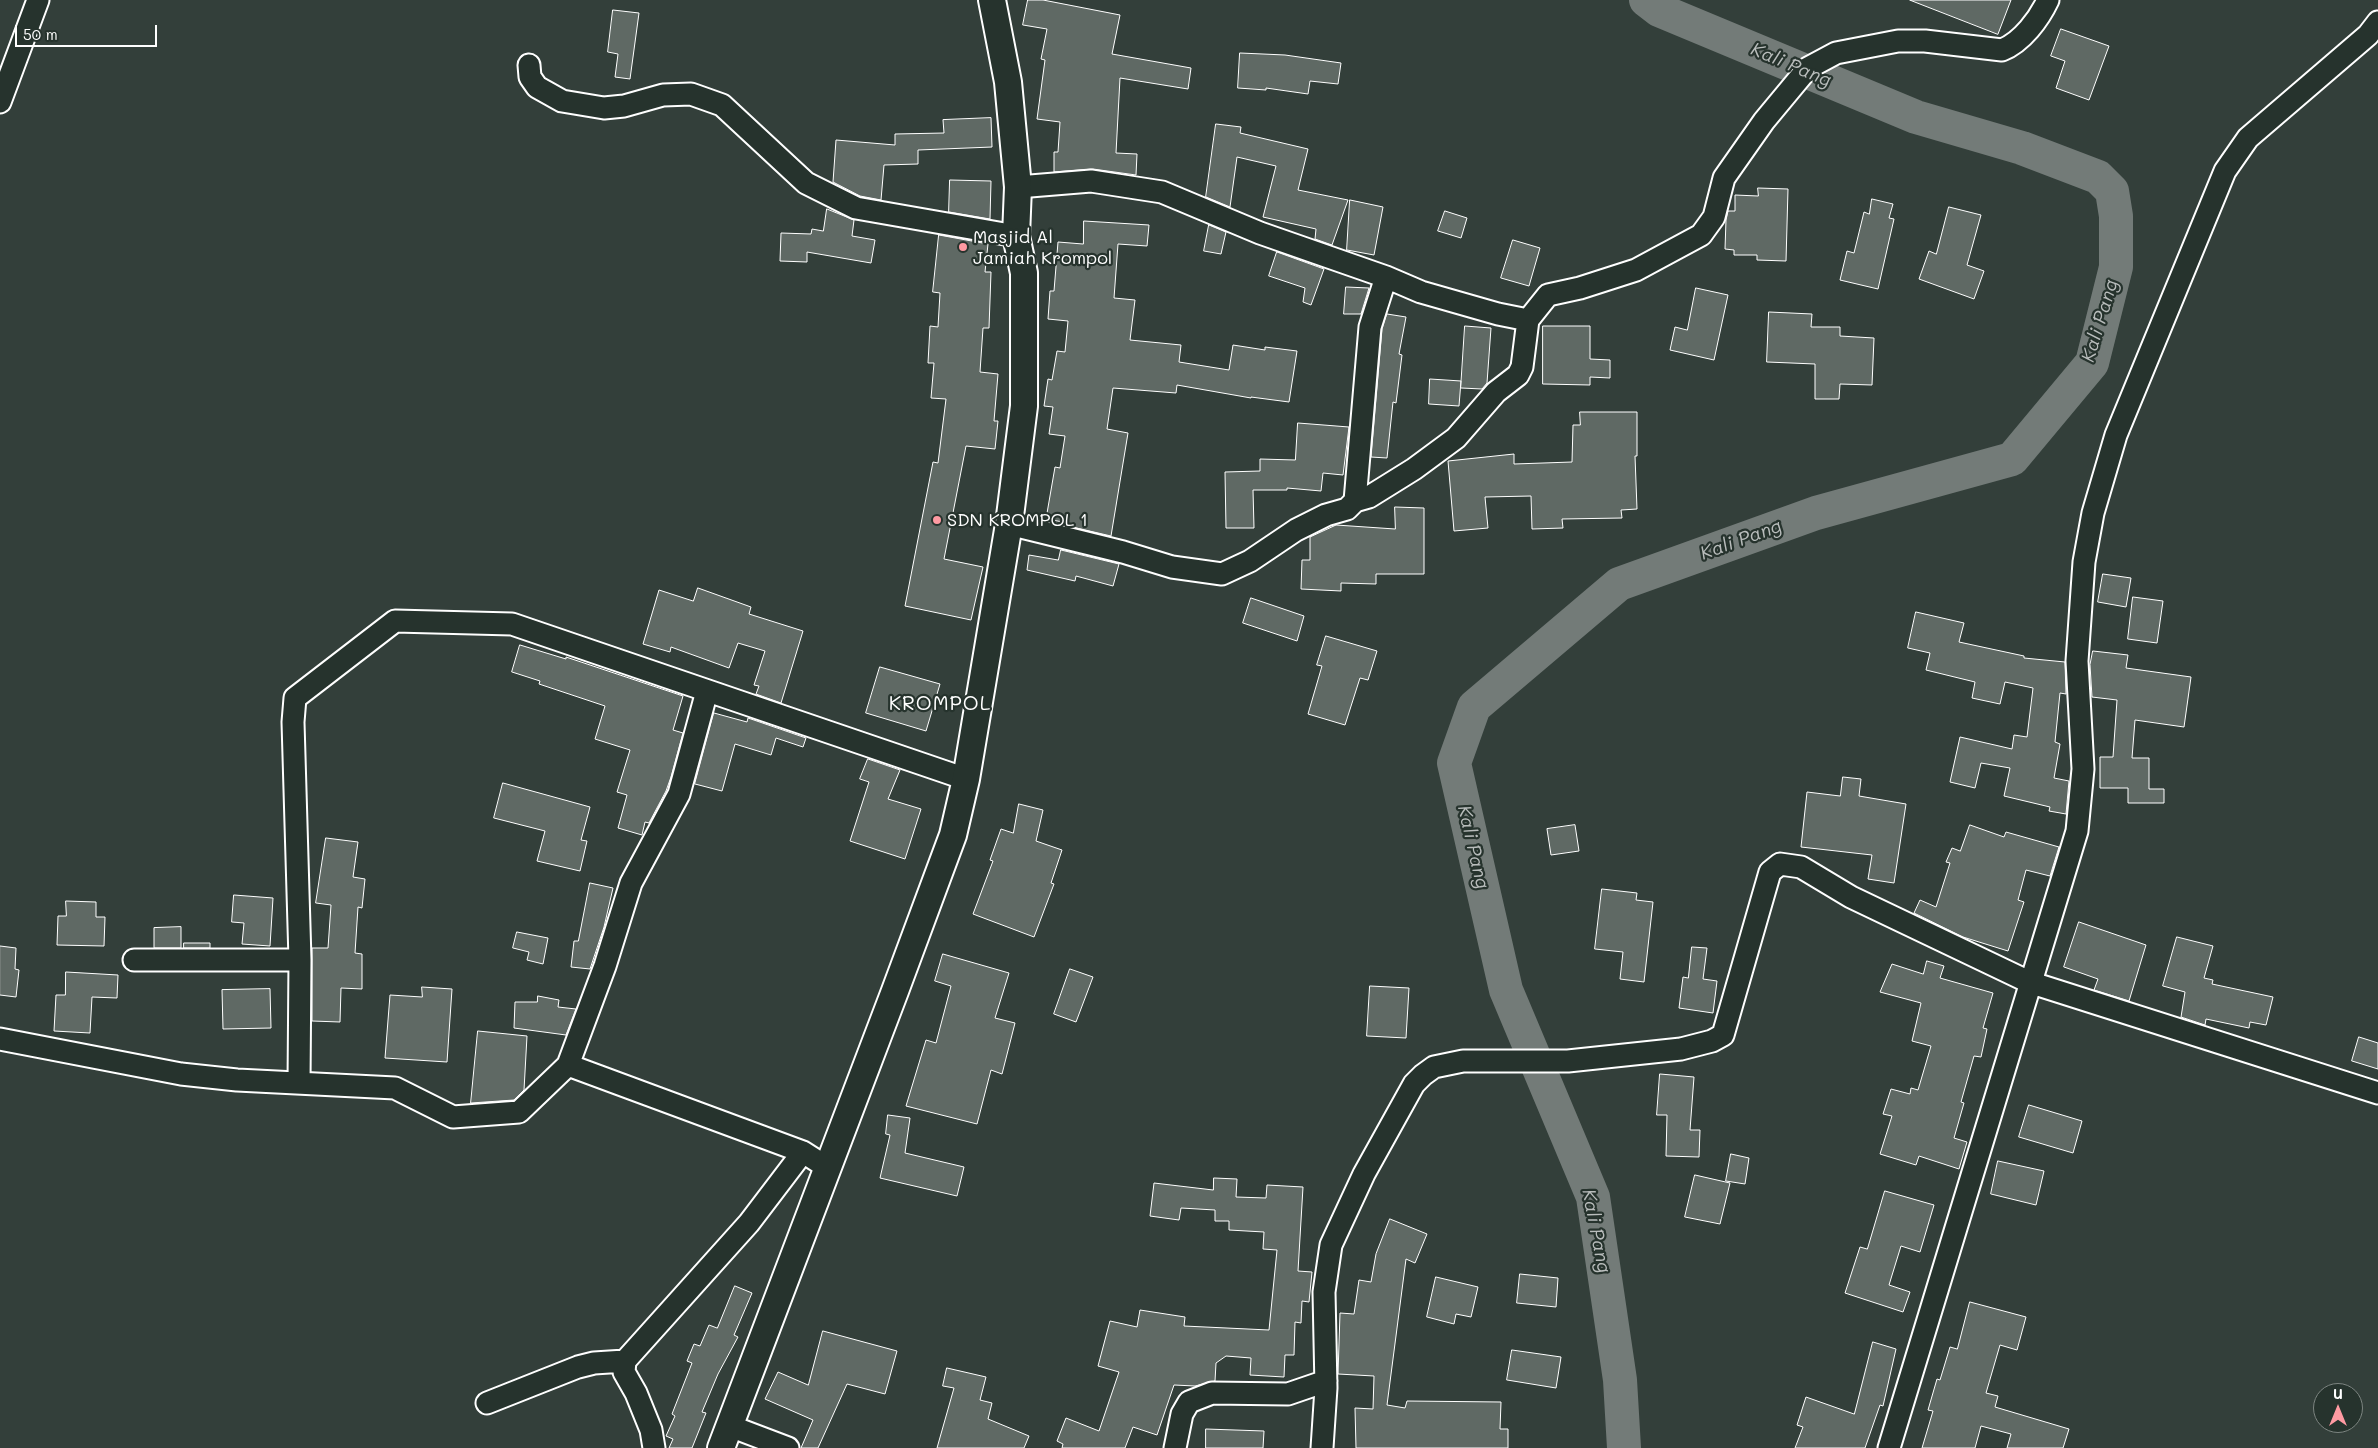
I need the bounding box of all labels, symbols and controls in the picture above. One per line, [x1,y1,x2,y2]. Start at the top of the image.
scale bar [18,15,160,47]
text: 50 m [23,24,58,44]
water label: Kali Pang [1747,38,1835,92]
place label: Masjid Al Jamiah Krompol [973,226,1112,268]
marker: Masjid Al Jamiah Krompol [957,241,969,253]
water label: Kali Pang [2077,277,2123,365]
place label: SDN KROMPOL 1 [947,509,1088,531]
marker: SDN KROMPOL 1 [931,514,943,526]
water label: Kali Pang [1697,515,1785,565]
district label: KROMPOL [888,692,992,716]
water label: Kali Pang [1452,803,1494,891]
water label: Kali Pang [1577,1187,1615,1275]
north arrow [2313,1383,2363,1433]
text: U [2333,1384,2343,1403]

